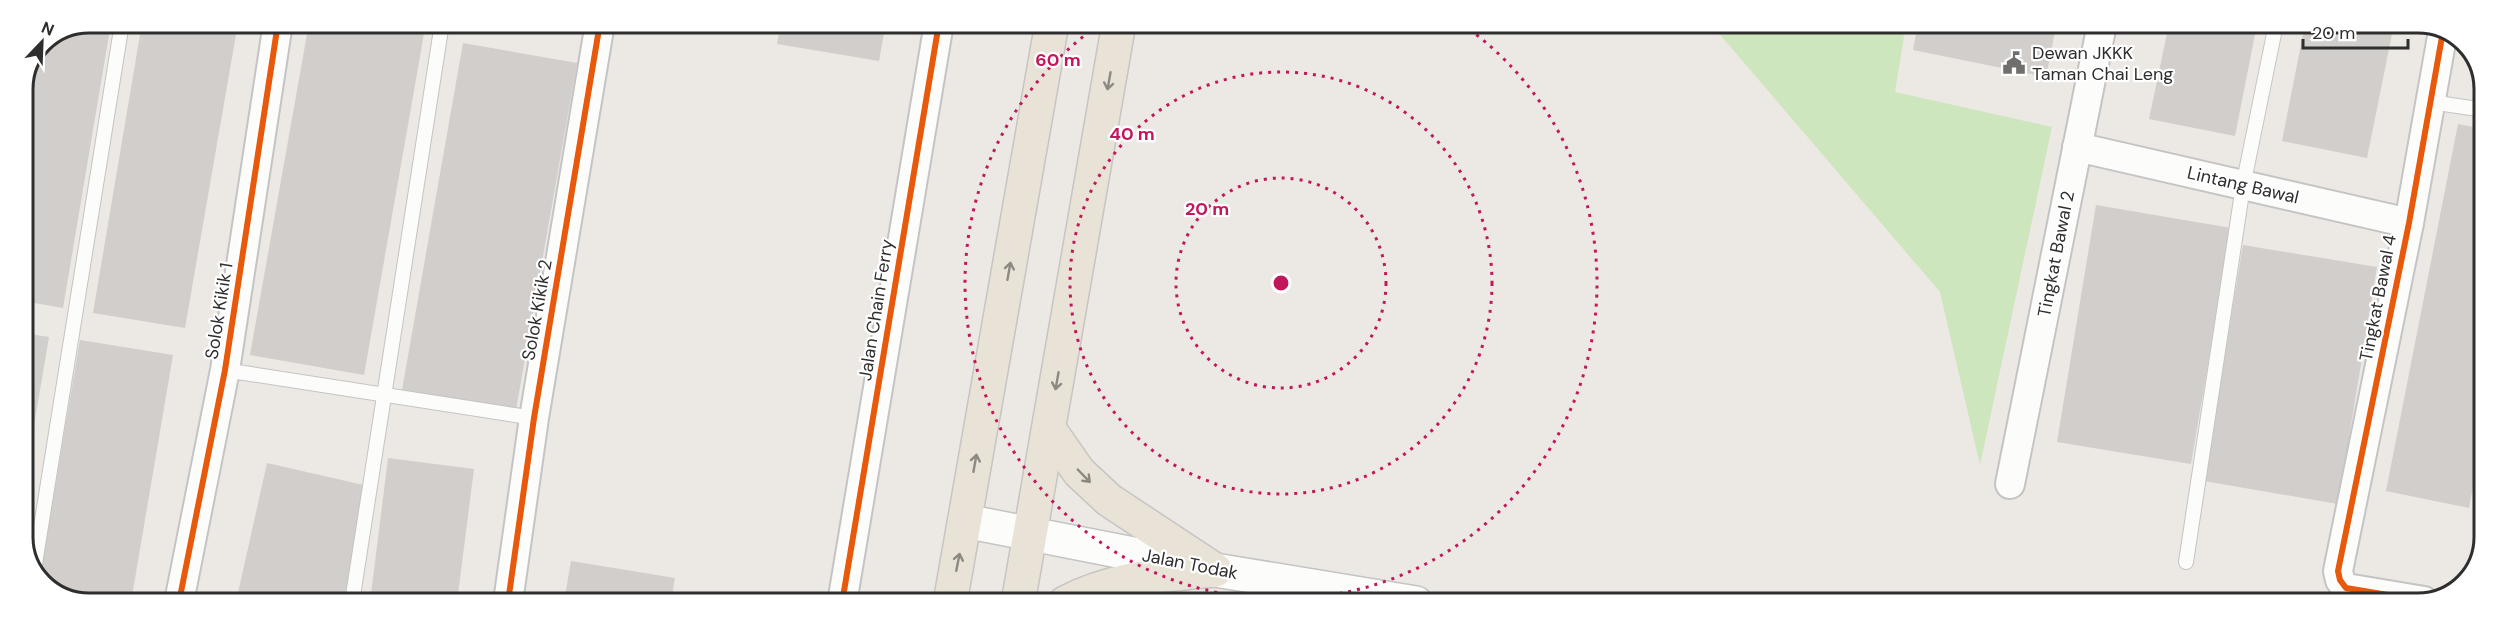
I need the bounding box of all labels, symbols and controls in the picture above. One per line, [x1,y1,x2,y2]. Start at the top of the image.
north arrow [12,12,72,72]
scale bar [2303,12,2408,50]
text: N [38,17,57,41]
text: 20 m [2312,21,2355,45]
place label: Dewan JKKK Taman Chai Leng [2032,41,2173,86]
text: 60 m [1035,48,1081,72]
public building icon: Dewan JKKK Taman Chai Leng [2001,50,2027,76]
one-way arrow [1103,70,1114,90]
text: 40 m [1109,122,1155,146]
street label: Lintang Bawal [2185,161,2301,209]
street label: Tingkat Bawal 2 [2032,189,2080,319]
text: 20 m [1185,197,1229,221]
street label: Tingkat Bawal 4 [2354,233,2402,363]
street label: Jalan Chain Ferry [853,237,899,383]
street label: Solok Kikik 2 [516,258,558,362]
street label: Solok Kikik 1 [200,261,238,361]
one-way arrow [1004,262,1015,281]
centre of rings [1271,273,1291,293]
one-way arrow [1051,371,1062,390]
one-way arrow [970,454,981,473]
one-way arrow [1076,468,1090,483]
street label: Jalan Todak [1140,543,1240,585]
one-way arrow [953,552,964,572]

